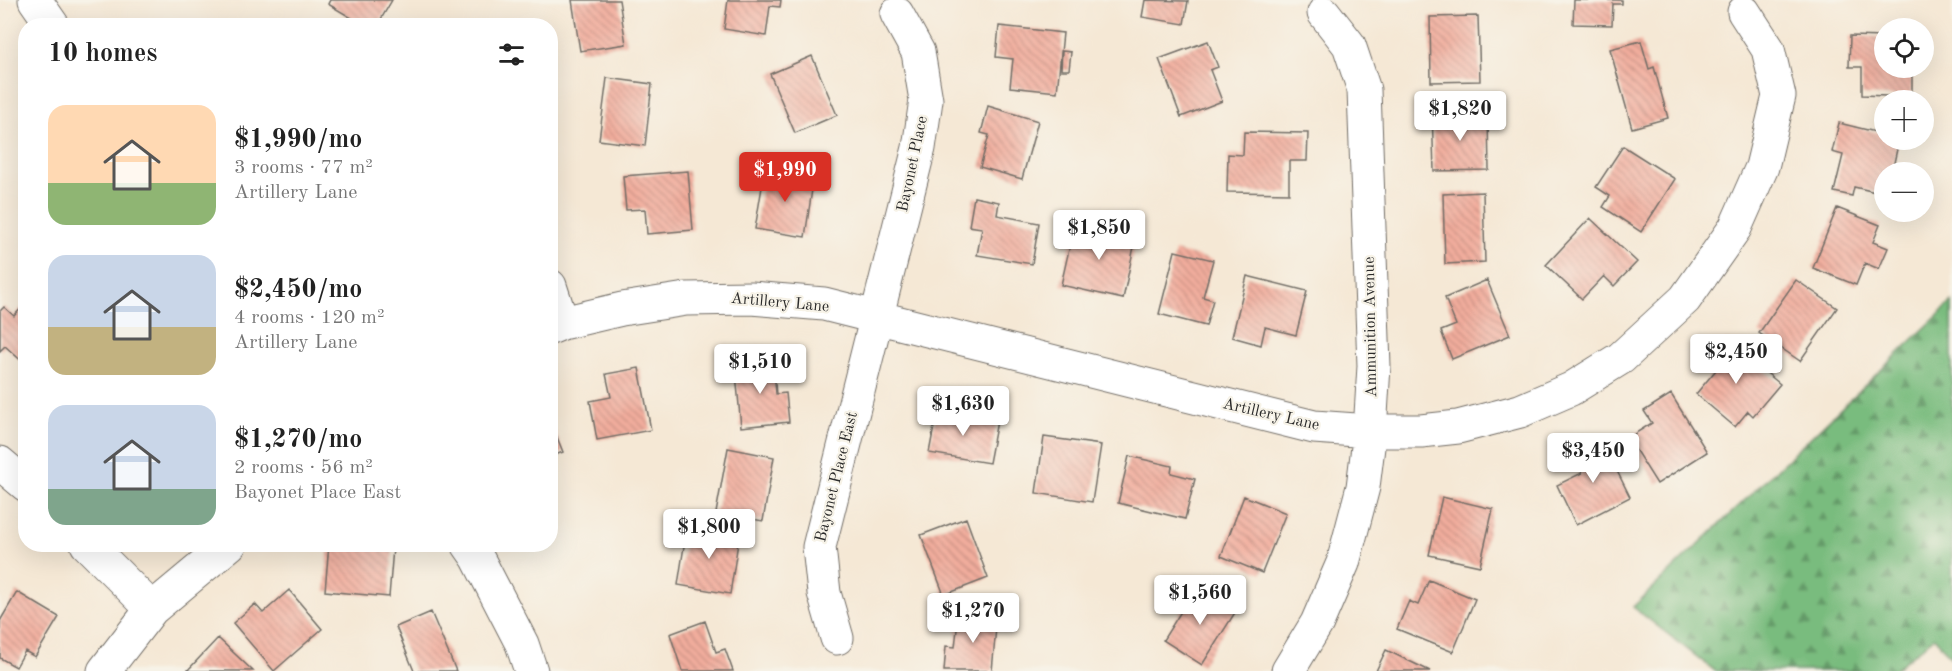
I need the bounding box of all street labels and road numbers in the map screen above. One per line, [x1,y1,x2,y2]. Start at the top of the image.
street label: Bayonet Place [895,114,931,214]
street label: Ammunition Avenue [1362,256,1380,398]
street label: Artillery Lane [730,291,830,315]
street label: Artillery Lane [1221,396,1321,434]
street label: Bayonet Place East [813,410,861,544]

